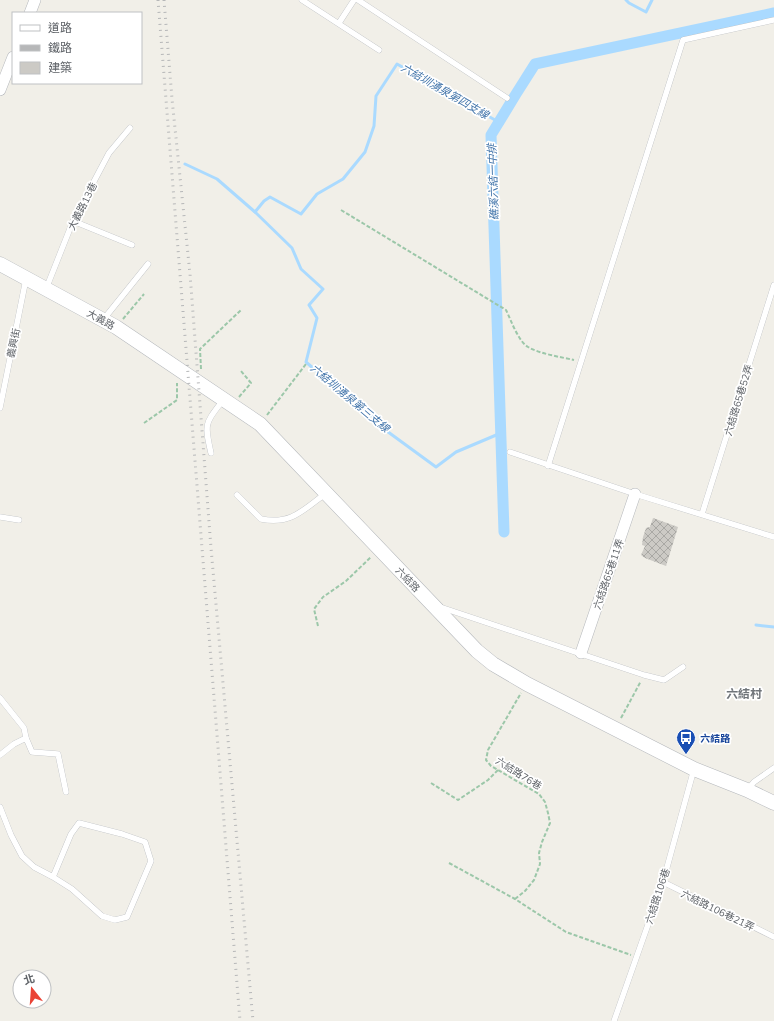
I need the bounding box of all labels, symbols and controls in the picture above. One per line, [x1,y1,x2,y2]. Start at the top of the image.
legend [12,12,142,84]
text: 道路 [48,20,72,35]
text: 鐵路 [48,40,72,55]
text: 建築 [48,60,72,75]
water label: 六結圳湧泉第四支線 [399,60,493,123]
water label: 礁溪六結一中排 [485,141,501,221]
street label: 大義路13巷 [65,180,100,232]
street label: 大義路 [84,306,117,332]
street label: 義興街 [4,327,23,359]
water label: 六結圳湧泉第三支線 [308,361,394,436]
street label: 六結路65巷52弄 [721,363,756,437]
street label: 六結路65巷11弄 [590,537,627,611]
street label: 六結路 [393,564,423,595]
district label: 六結村 [726,686,762,701]
bus stop icon: 六結路 [675,727,697,755]
place label: 六結路 [700,732,731,745]
street label: 六結路76巷 [493,754,544,793]
street label: 六結路106巷 [642,867,673,926]
street label: 六結路106巷21弄 [679,887,757,934]
north arrow [12,969,52,1009]
text: 北 [22,971,36,988]

